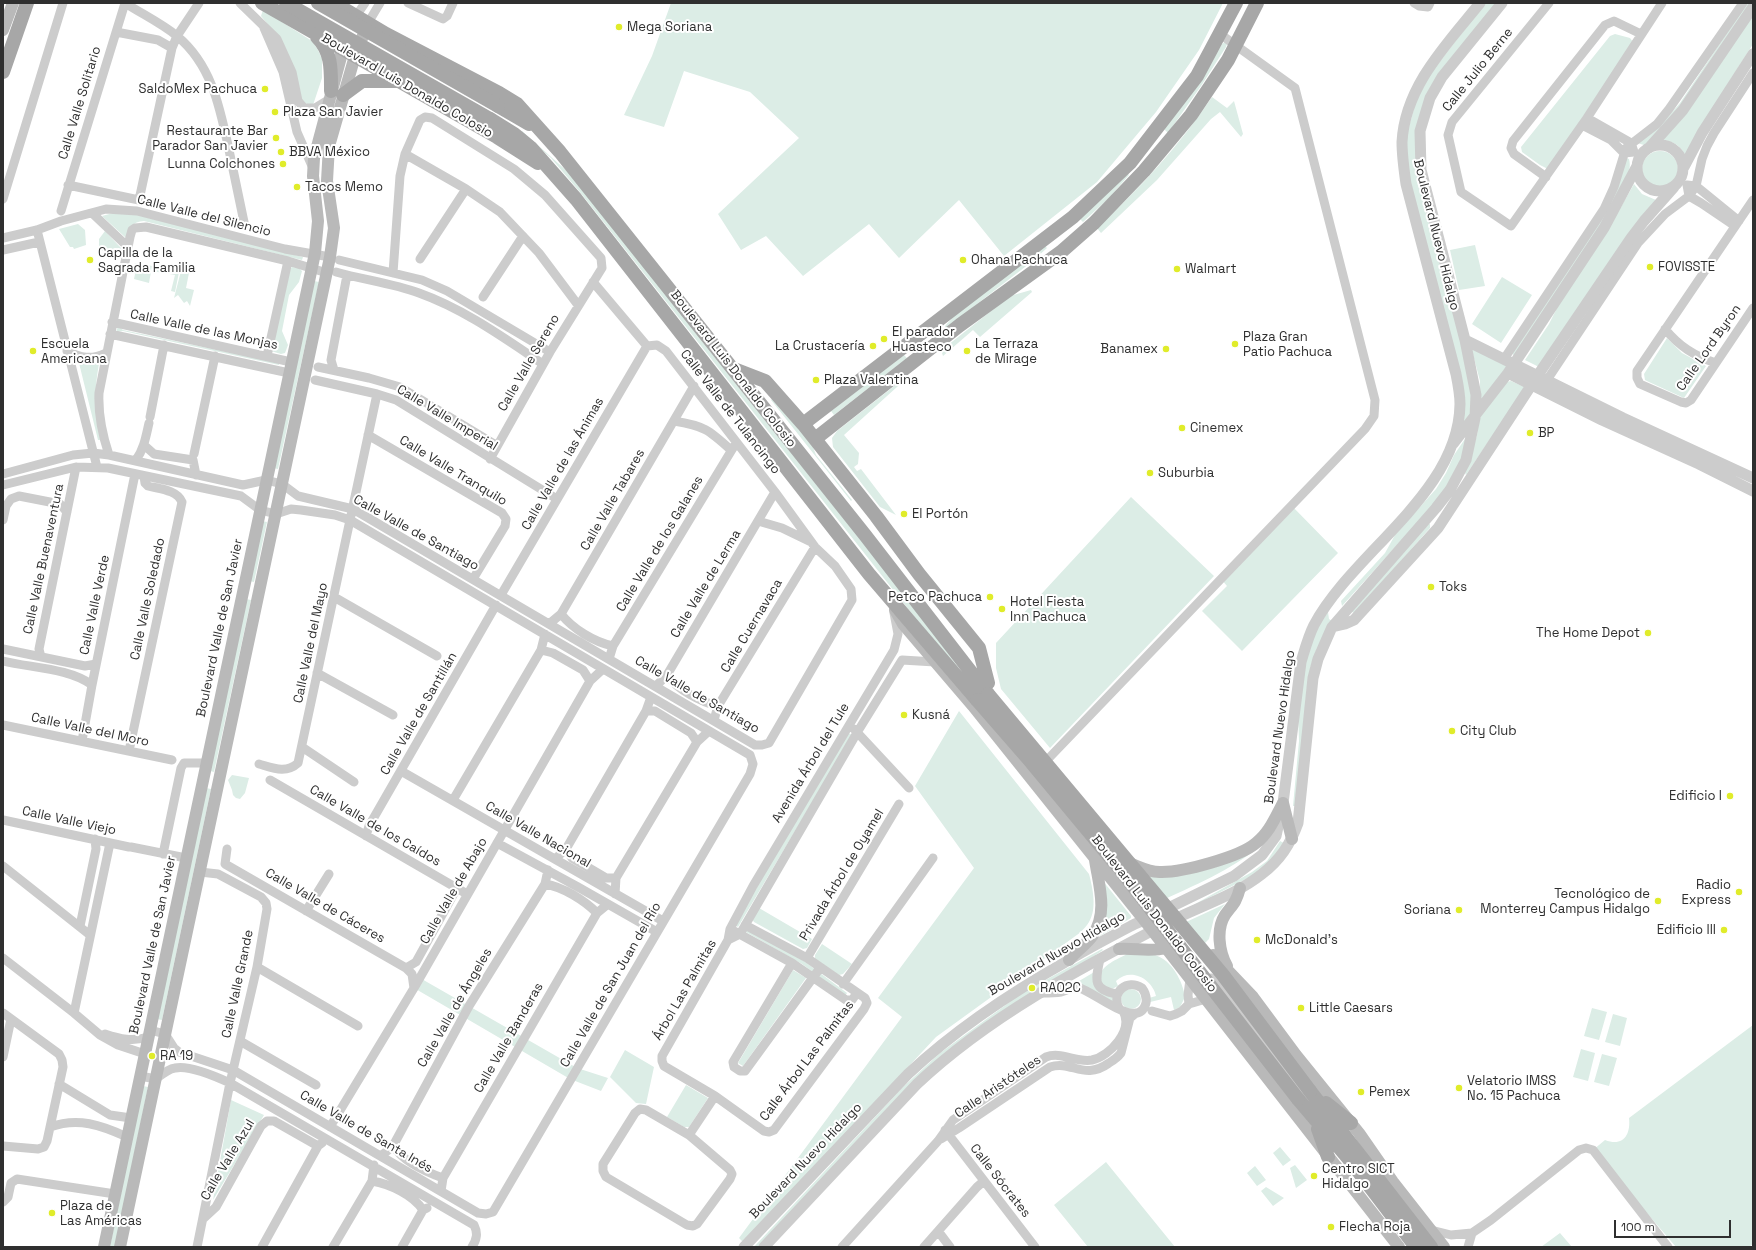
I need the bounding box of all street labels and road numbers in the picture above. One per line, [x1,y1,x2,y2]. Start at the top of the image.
street label: Calle Julio Berne [1439,25,1517,115]
street label: Boulevard Luis Donaldo Colosio [319,31,495,141]
street label: Calle Valle Solitario [55,44,105,162]
street label: Boulevard Nuevo Hidalgo [1410,158,1462,312]
street label: Calle Valle del Silencio [136,192,272,240]
street label: Boulevard Luis Donaldo Colosio [667,287,799,451]
street label: Calle Lord Byron [1673,302,1745,394]
street label: Calle Valle de las Monjas [129,307,279,353]
street label: Calle Valle Sereno [495,312,563,414]
street label: Calle Valle de Tulancingo [677,347,783,477]
street label: Calle Valle Imperial [394,382,500,454]
street label: Calle Valle de las Ánimas [519,395,607,533]
street label: Calle Valle Tranquilo [396,433,510,509]
street label: Calle Valle Tabares [578,446,648,554]
street label: Calle Valle de los Galanes [613,473,707,615]
street label: Calle Valle Buenaventura [20,482,68,636]
street label: Calle Valle de Santiago [350,492,482,574]
street label: Calle Valle de Lerma [668,527,744,641]
street label: Calle Valle Soledado [127,536,169,662]
street label: Boulevard Valle de San Javier [193,537,247,719]
street label: Calle Valle Verde [77,554,113,656]
street label: Calle Cuernavaca [718,576,786,676]
street label: Calle Valle del Mayo [291,581,331,705]
street label: Boulevard Nuevo Hidalgo [1261,649,1299,805]
street label: Calle Valle de Santillán [377,650,461,778]
street label: Calle Valle de Santiago [632,653,762,737]
street label: Avenida Árbol del Tule [769,700,853,826]
street label: Calle Valle del Moro [30,710,150,750]
street label: Calle Valle de los Caídos [307,782,443,870]
street label: Calle Valle Nacional [482,798,594,872]
street label: Calle Valle Viejo [20,803,118,839]
street label: Privada Árbol de Oyamel [796,806,888,944]
street label: Boulevard Luis Donaldo Colosio [1088,832,1220,996]
street label: Calle Valle de Abajo [417,835,491,947]
street label: Boulevard Valle de San Javier [126,854,180,1036]
street label: Calle Valle de Cáceres [262,865,388,947]
street label: Calle Valle de San Juan del Río [557,900,665,1070]
street label: Boulevard Nuevo Hidalgo [986,908,1128,1000]
street label: Calle Valle Grande [219,928,257,1040]
street label: Árbol Las Palmitas [650,937,720,1043]
street label: Calle Valle de Ángeles [414,946,496,1070]
street label: Calle Valle Banderas [471,980,547,1096]
street label: Calle Árbol Las Palmitas [757,998,857,1124]
street label: Calle Aristóteles [952,1052,1044,1122]
street label: Calle Valle de Santa Inés [297,1088,435,1176]
street label: Boulevard Nuevo Hidalgo [747,1100,865,1222]
street label: Calle Valle Azul [198,1117,258,1203]
street label: Calle Sócrates [966,1141,1034,1221]

